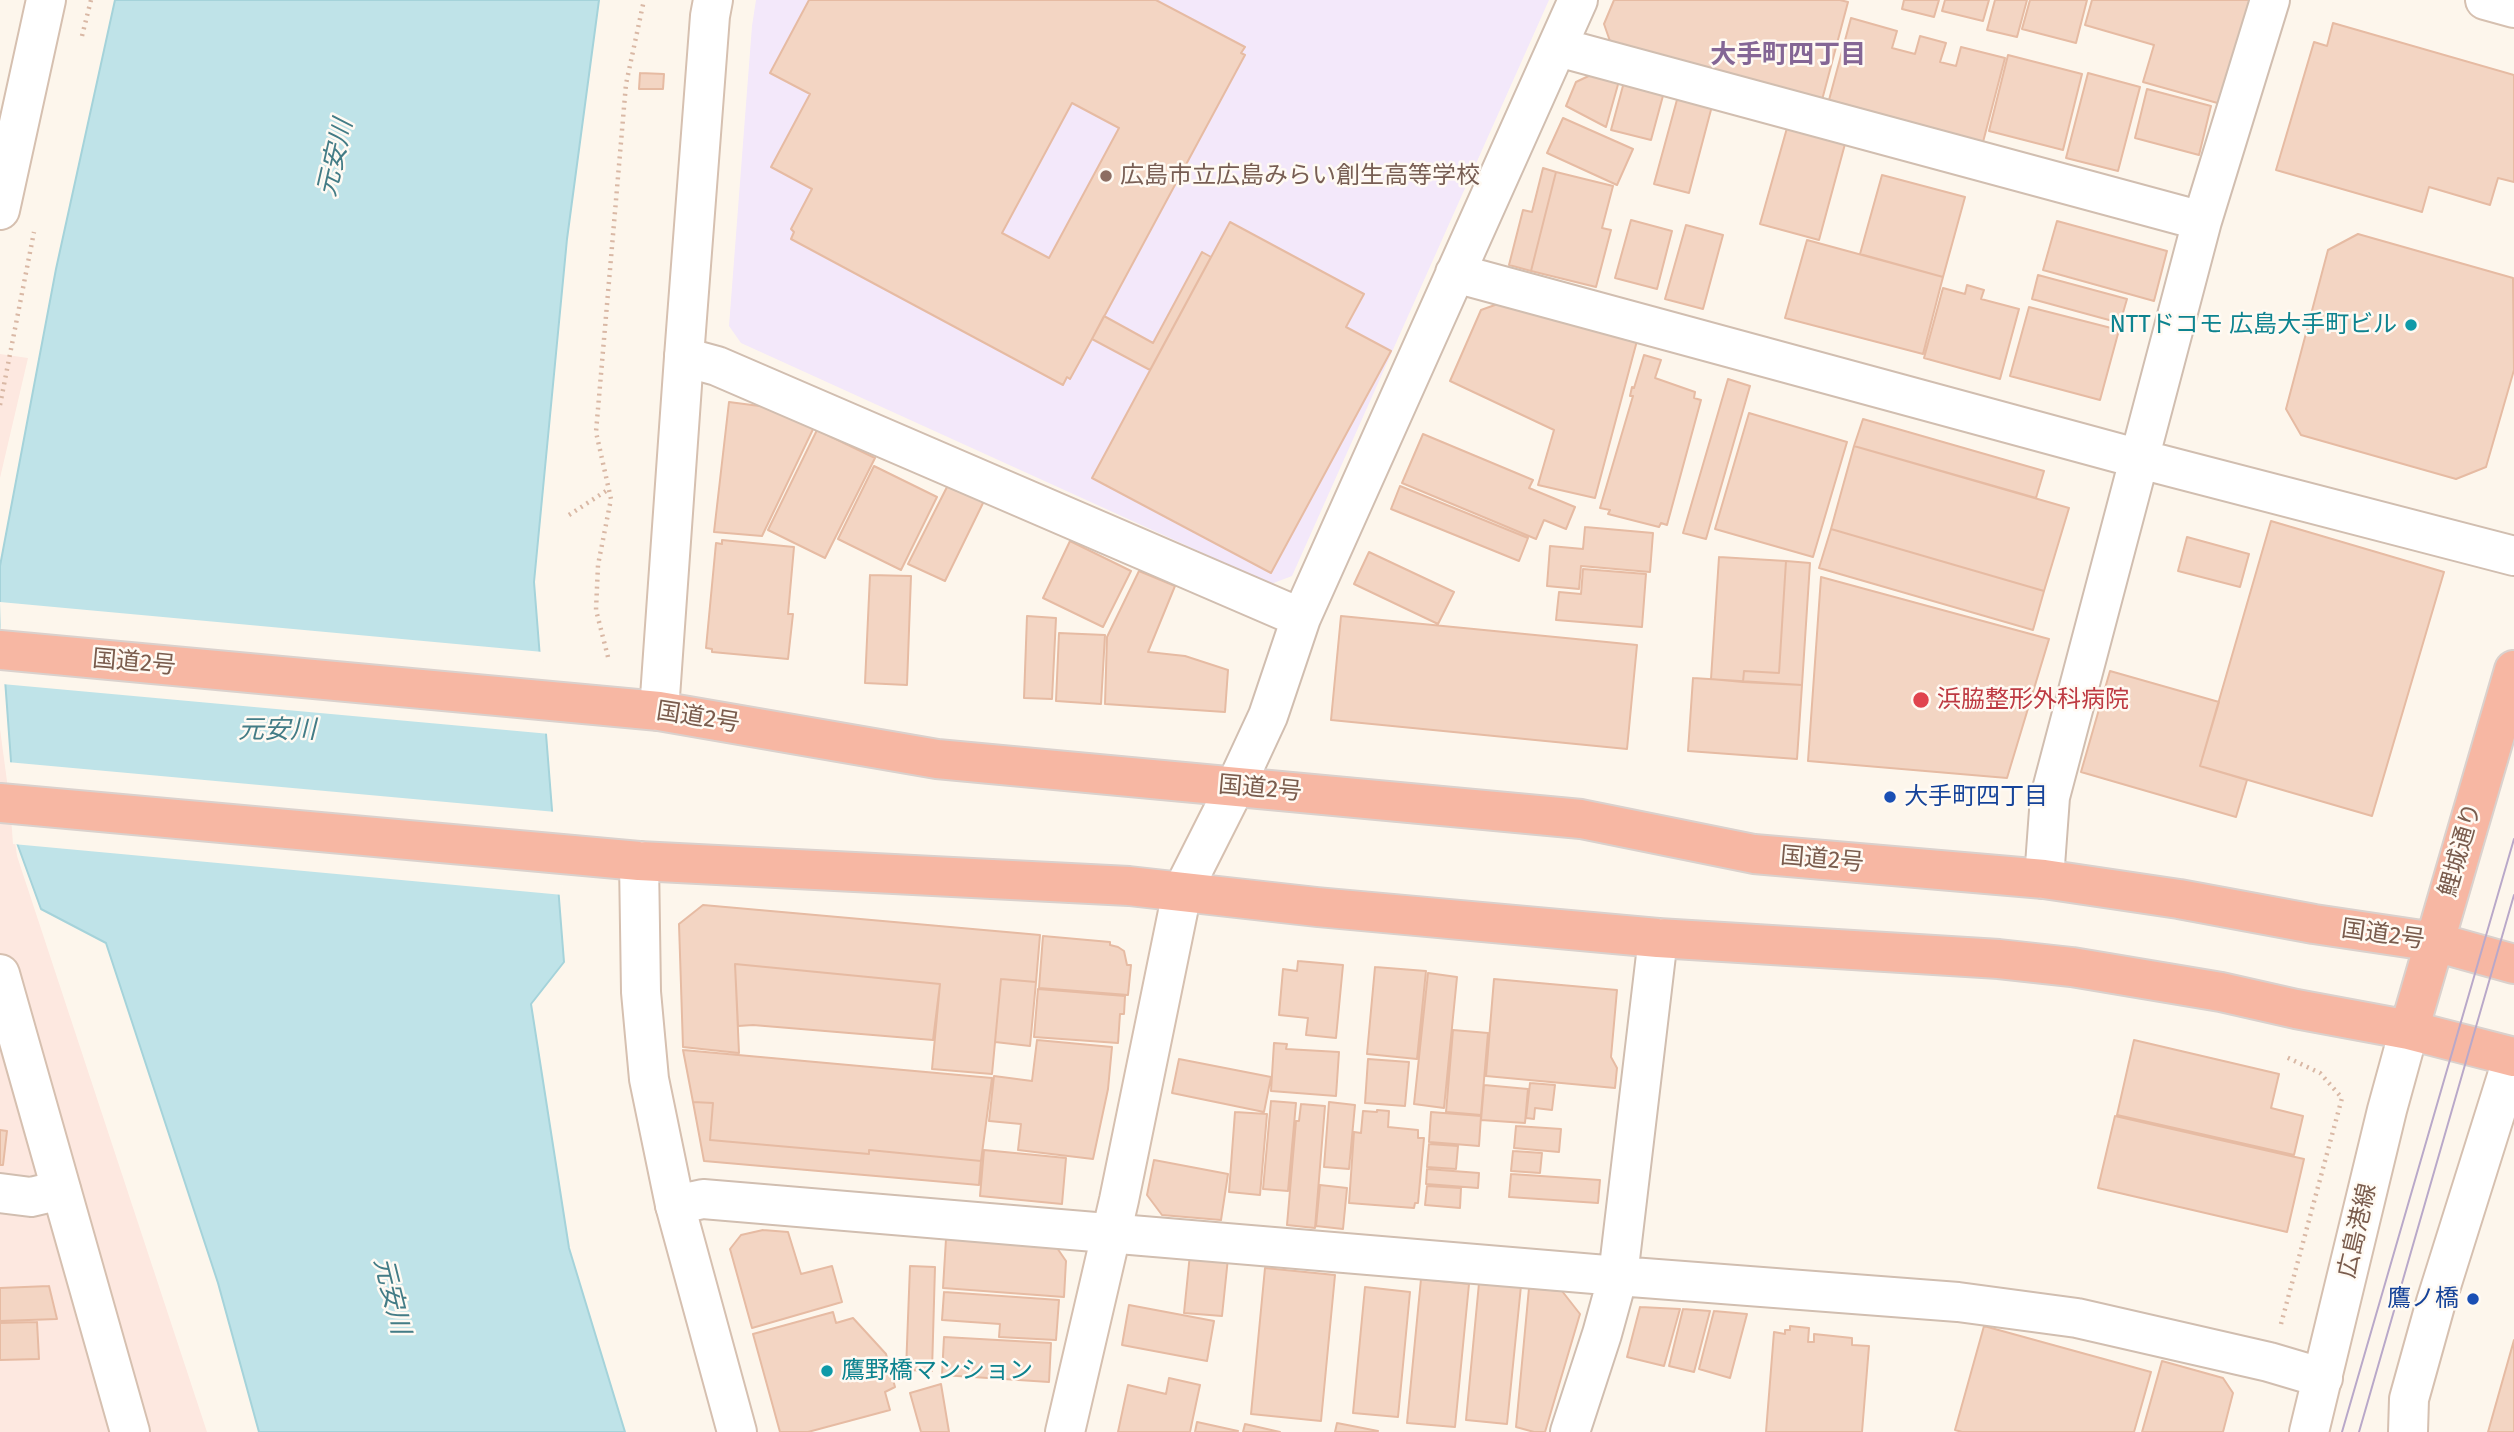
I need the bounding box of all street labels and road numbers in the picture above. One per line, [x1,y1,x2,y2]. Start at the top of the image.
street label: 国道2号 [91,645,177,681]
street label: 国道2号 [654,697,742,739]
street label: 国道2号 [1217,771,1303,807]
street label: 鯉城通り [2434,800,2488,900]
street label: 国道2号 [1779,842,1865,878]
street label: 国道2号 [2339,915,2427,955]
street label: 広島港線 [2333,1181,2383,1281]

